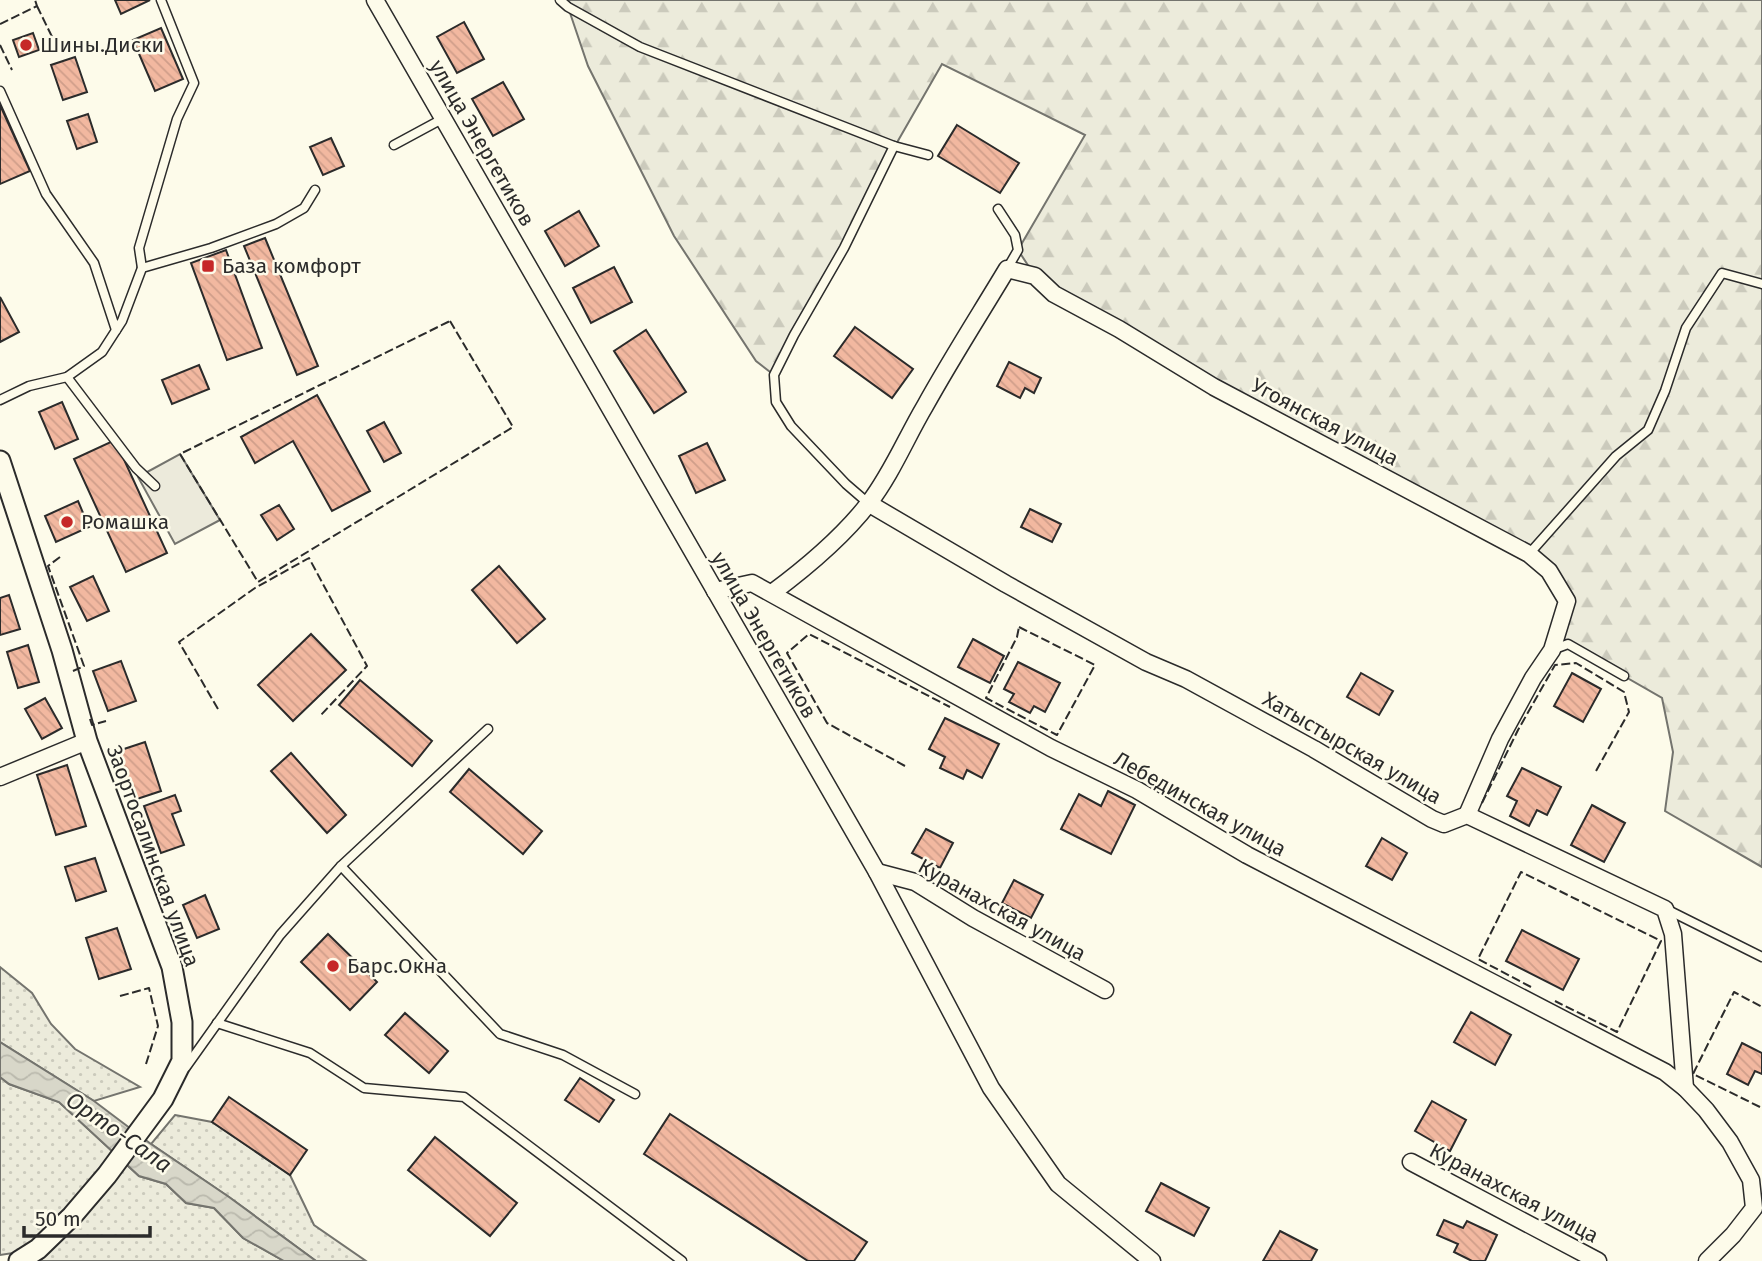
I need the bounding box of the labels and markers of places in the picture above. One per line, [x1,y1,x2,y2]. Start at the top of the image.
place label: Шины.Диски [40,32,164,58]
marker: Шины.Диски [18,37,34,53]
place label: База комфорт [222,253,361,279]
marker: База комфорт [200,258,216,274]
place label: Ромашка [81,509,169,535]
marker: Ромашка [59,514,75,530]
place label: Барс.Окна [347,953,447,979]
marker: Барс.Окна [325,958,341,974]

